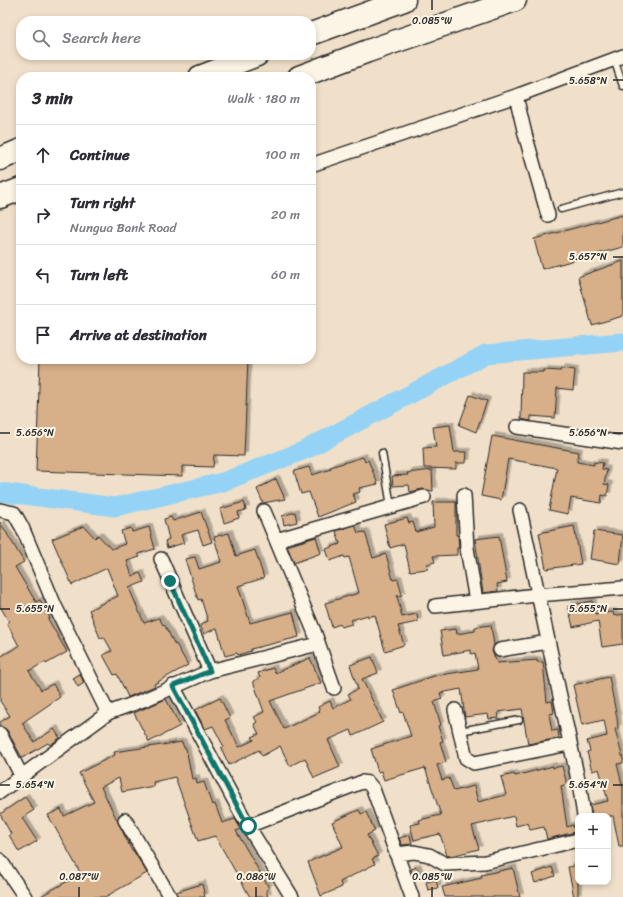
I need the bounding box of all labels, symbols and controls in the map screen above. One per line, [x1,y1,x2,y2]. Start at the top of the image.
text: 0.085°W [412,12,452,30]
search box [16,16,316,60]
text: Search here [62,25,141,51]
icon: search [30,27,52,49]
text: 5.658°N [569,72,607,90]
text: 3 min [32,83,73,113]
text: Walk · 180 m [228,87,300,110]
text: Continue [70,142,130,168]
text: 100 m [265,143,300,166]
icon: ahead [32,144,54,166]
text: Turn right [70,190,135,216]
text: 20 m [271,203,300,226]
icon: right [32,204,54,226]
text: Nungua Bank Road [70,216,176,239]
text: 5.657°N [569,248,607,266]
text: Turn left [70,262,128,288]
text: 60 m [271,263,300,286]
icon: left [32,264,54,286]
text: Arrive at destination [70,322,207,348]
icon: arrive [32,324,54,346]
text: 5.656°N [16,424,54,442]
text: 5.656°N [569,424,607,442]
route end [161,572,179,590]
text: 5.655°N [16,600,54,618]
text: 5.655°N [569,600,607,618]
text: 5.654°N [16,776,54,794]
text: 5.654°N [569,776,607,794]
map controls [575,813,611,885]
button: + [575,813,611,849]
route start [239,817,257,835]
button: − [575,849,611,885]
text: 0.087°W [59,868,99,886]
text: 0.086°W [236,868,276,886]
text: 0.085°W [412,868,452,886]

